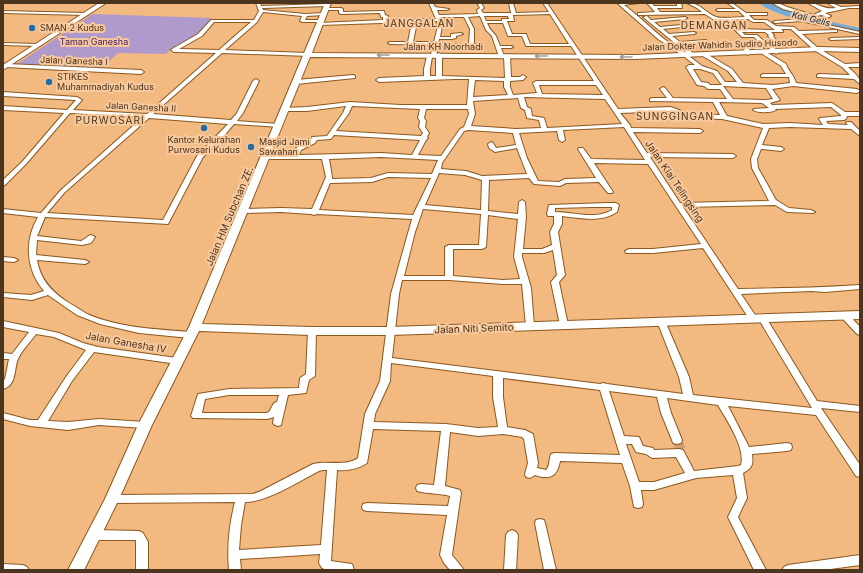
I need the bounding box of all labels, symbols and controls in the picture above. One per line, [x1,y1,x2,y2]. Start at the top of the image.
water label: Kali Gelis [791,9,832,28]
district label: JANGGALAN [384,17,454,29]
district label: DEMANGAN [681,19,747,31]
place label: SMAN 2 Kudus [40,22,104,33]
marker: SMAN 2 Kudus [27,23,37,33]
park label: Taman Ganesha [60,36,128,47]
street label: Jalan Dokter Wahidin Sudiro Husodo [642,36,798,53]
street label: Jalan KH Noorhadi [403,41,483,52]
one-way arrow [377,51,390,59]
one-way arrow [535,52,548,60]
one-way arrow [620,53,633,61]
street label: Jalan Ganesha I [40,54,108,67]
place label: STIKES Muhammadiyah Kudus [57,71,154,92]
marker: STIKES Muhammadiyah Kudus [44,77,54,87]
street label: Jalan Ganesha II [106,99,176,114]
district label: SUNGGINGAN [636,110,714,122]
district label: PURWOSARI [75,114,145,126]
marker: Kantor Kelurahan Purwosari Kudus [199,123,209,133]
place label: Kantor Kelurahan Purwosari Kudus [167,134,241,155]
place label: Masjid Jami Sawahan [259,136,310,157]
street label: Jalan Kiai Telingsing [643,138,707,224]
marker: Masjid Jami Sawahan [246,142,256,152]
street label: Jalan HM Subchan ZE. [203,164,255,268]
street label: Jalan Niti Semito [434,321,514,335]
street label: Jalan Ganesha IV [85,329,168,355]

